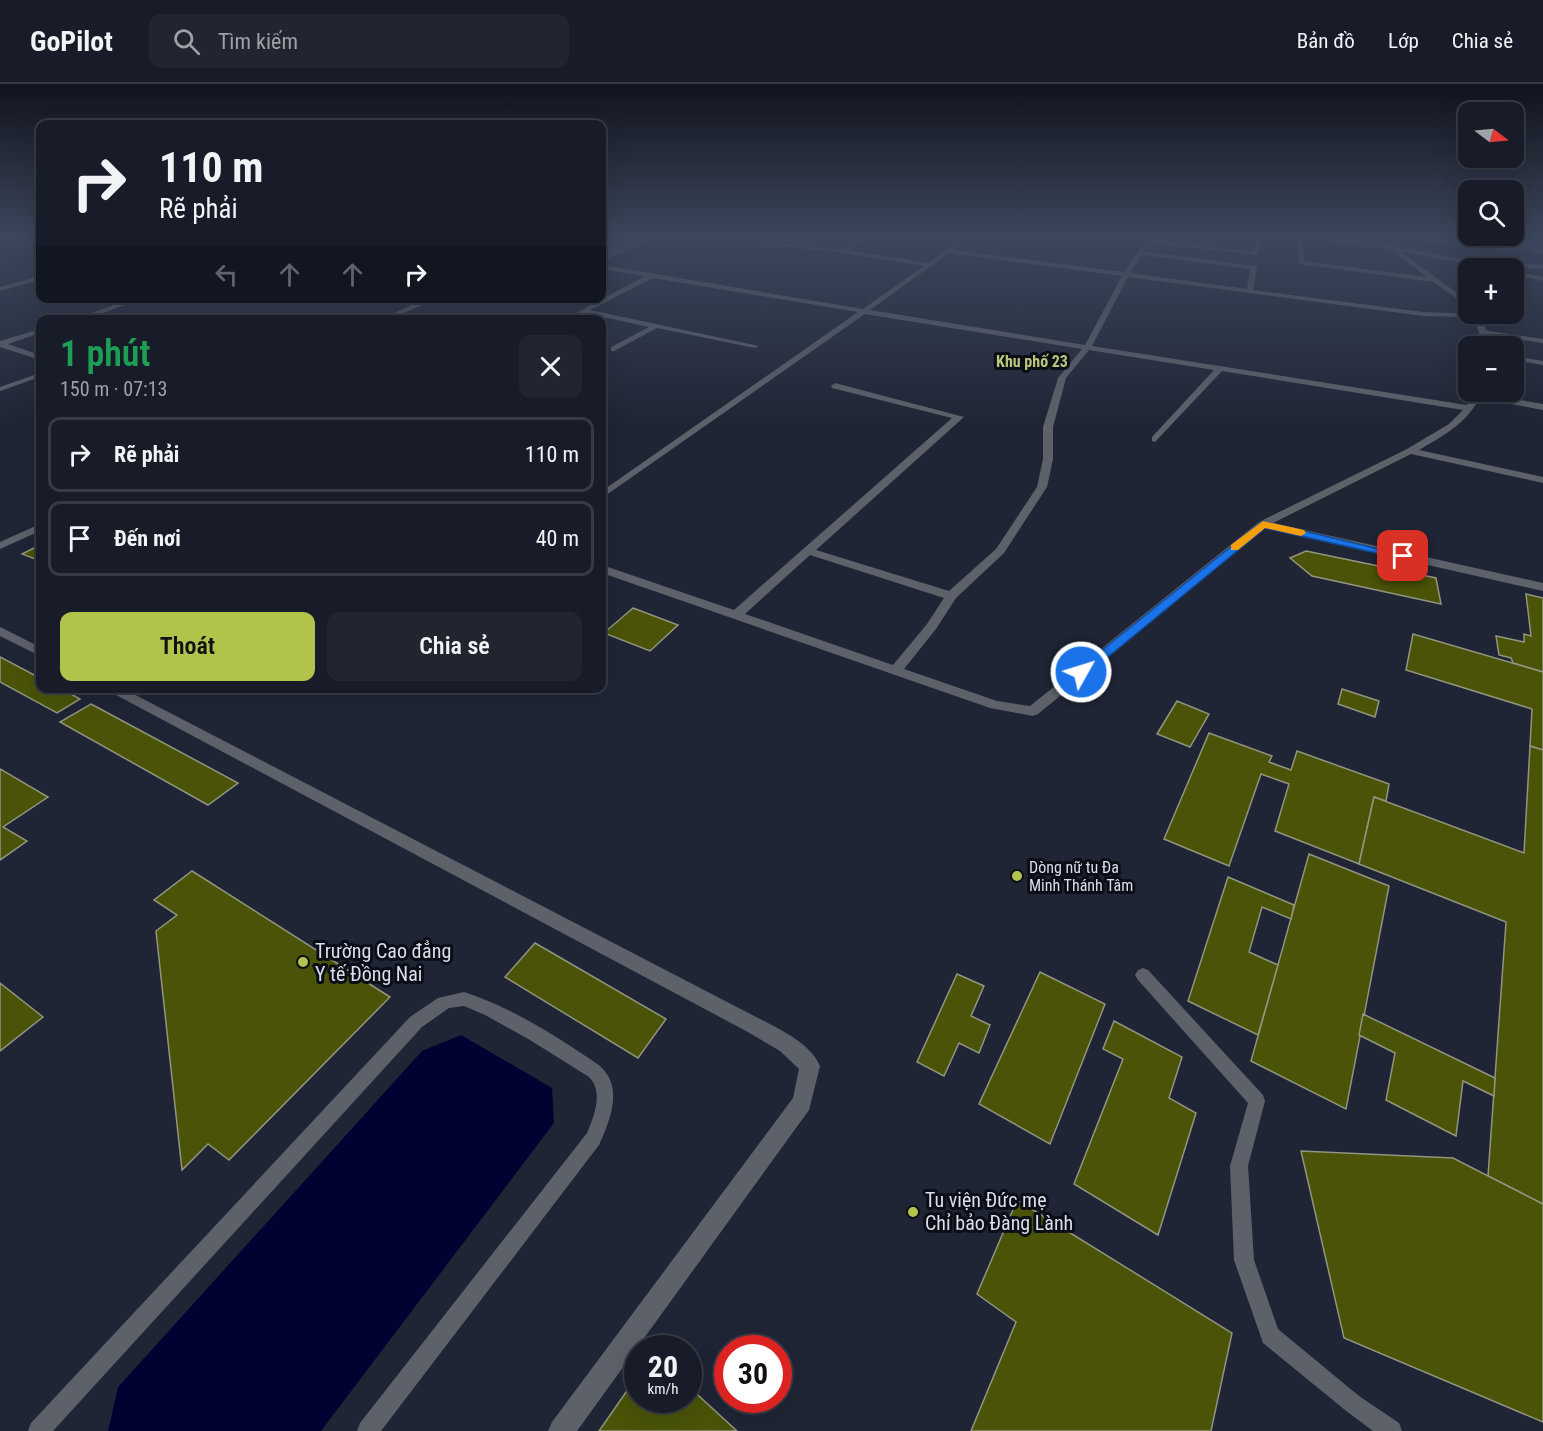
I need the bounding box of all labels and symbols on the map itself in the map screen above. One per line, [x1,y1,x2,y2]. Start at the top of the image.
north arrow [1458,102,1524,168]
district label: Khu phố 23 [996,352,1068,371]
pin [1377,530,1428,581]
position arrow [1049,640,1113,704]
place label: Dòng nữ tu Đa Minh Thánh Tâm [1029,858,1133,895]
marker: Dòng nữ tu Đa Minh Thánh Tâm [1010,869,1024,883]
place label: Trường Cao đẳng Y tế Đồng Nai [315,939,451,986]
marker: Trường Cao đẳng Y tế Đồng Nai [296,955,310,969]
place label: Tu viện Đức mẹ Chỉ bảo Đàng Lành [925,1188,1073,1235]
marker: Tu viện Đức mẹ Chỉ bảo Đàng Lành [906,1205,920,1219]
speed limit sign: 30 [714,1335,792,1413]

